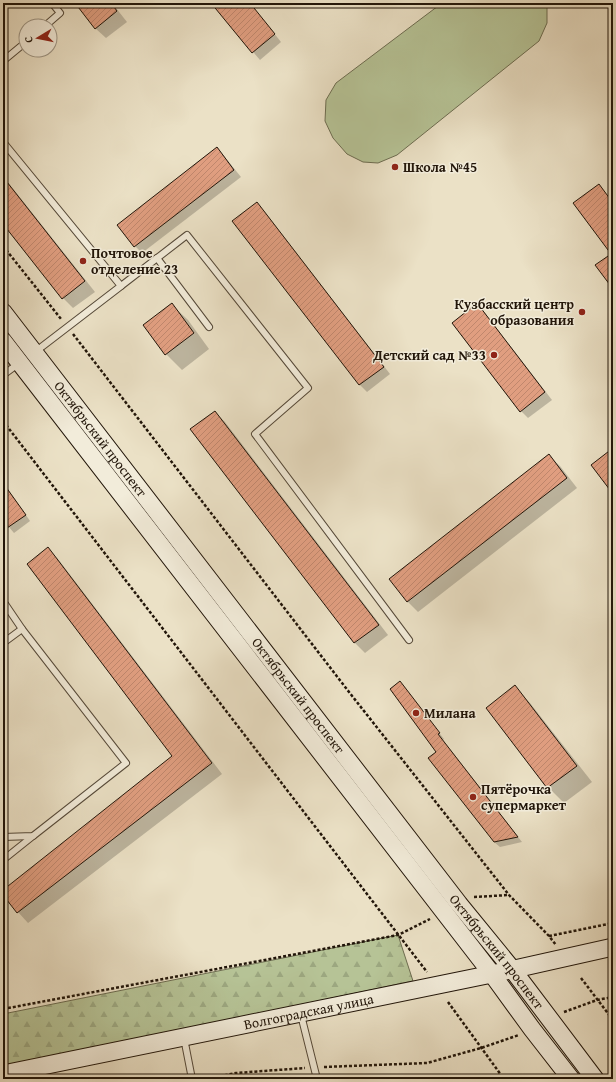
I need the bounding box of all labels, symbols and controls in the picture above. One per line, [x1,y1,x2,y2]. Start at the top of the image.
north arrow [18,18,58,58]
text: С [20,35,37,44]
place label: Школа №45 [403,157,477,177]
marker: Школа №45 [390,162,400,172]
place label: Почтовое отделение 23 [91,243,178,279]
marker: Почтовое отделение 23 [78,256,88,266]
place label: Кузбасский центр образования [454,294,574,330]
marker: Кузбасский центр образования [577,307,587,317]
place label: Детский сад №33 [372,345,486,365]
marker: Детский сад №33 [489,350,499,360]
street label: Октябрьский проспект [49,376,152,501]
street label: Октябрьский проспект [247,633,350,758]
place label: Милана [424,703,477,723]
marker: Милана [411,708,421,718]
place label: Пятёрочка супермаркет [481,779,567,815]
marker: Пятёрочка супермаркет [468,792,478,802]
street label: Октябрьский проспект [445,890,549,1013]
street label: Волгоградская улица [242,988,376,1034]

